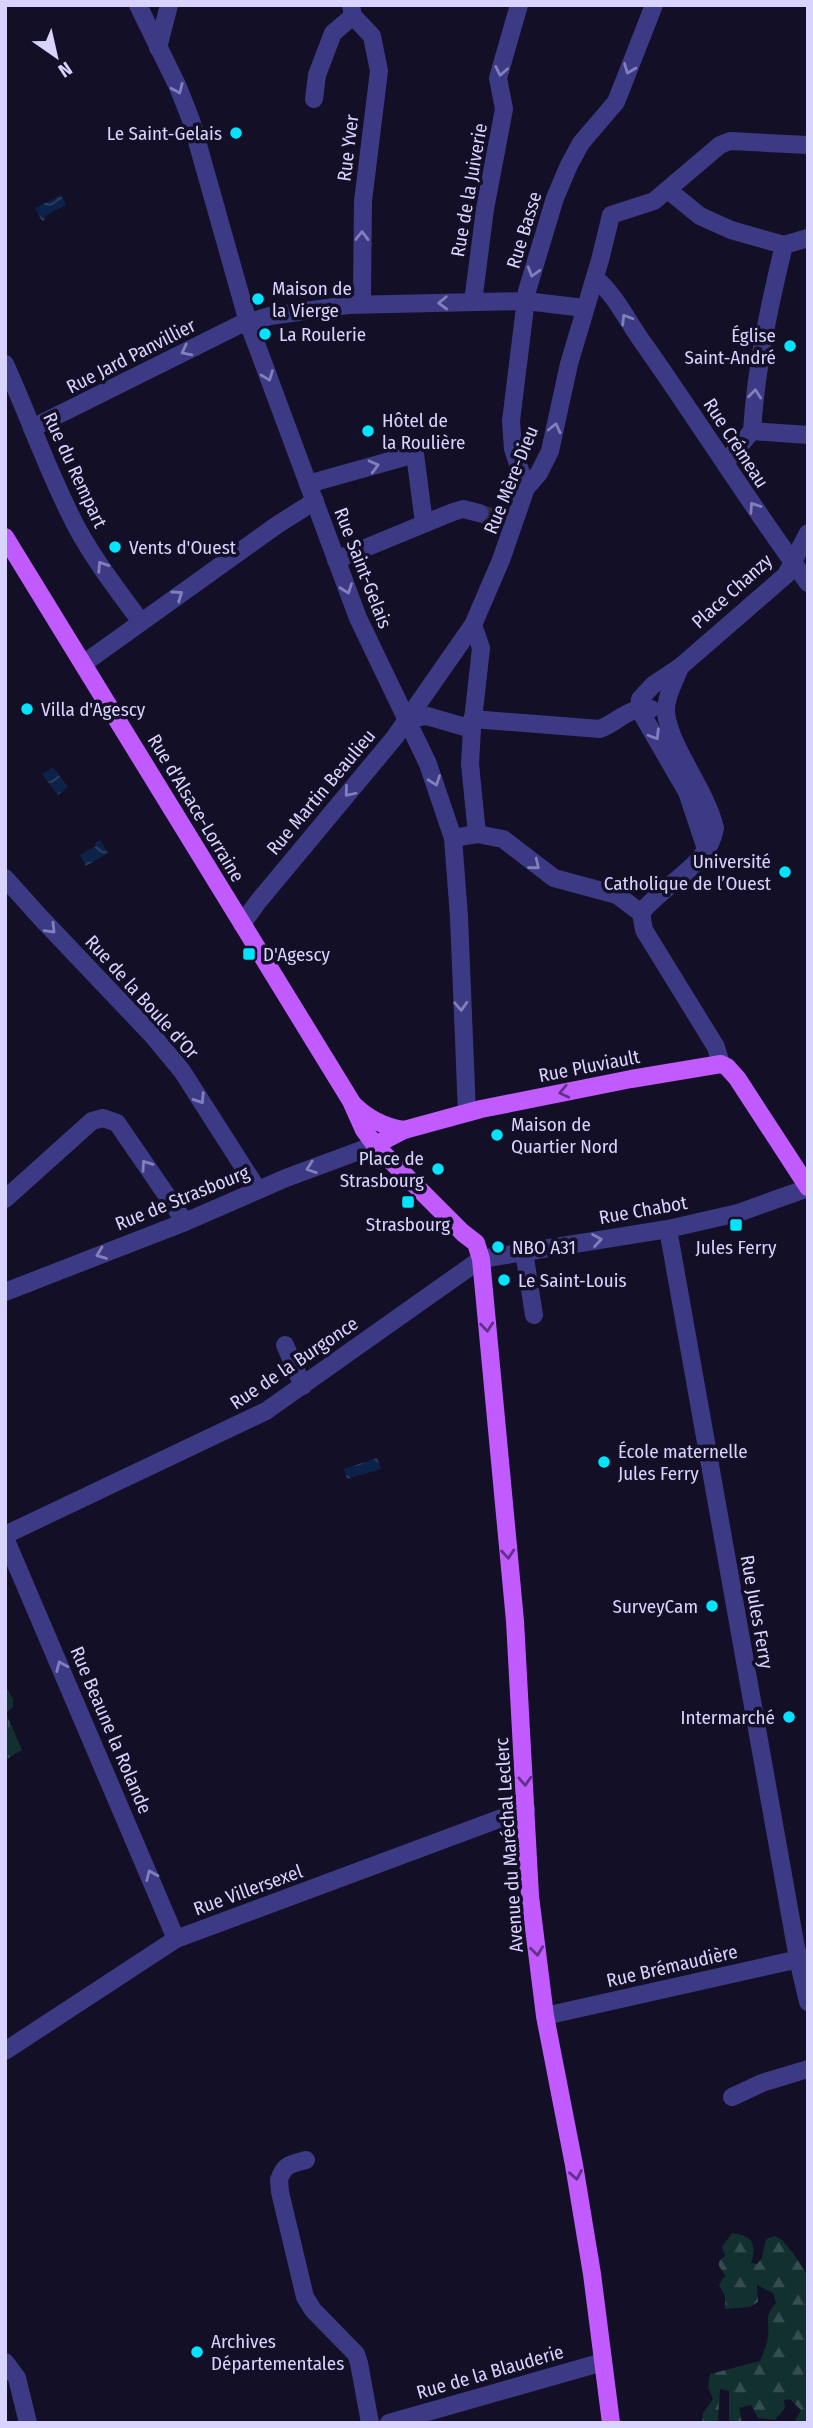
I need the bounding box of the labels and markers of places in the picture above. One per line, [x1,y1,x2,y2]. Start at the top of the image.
place label: Le Saint-Gelais [107,122,222,145]
marker: Le Saint-Gelais [228,125,244,141]
place label: Maison de la Vierge [272,277,352,322]
marker: Maison de la Vierge [250,291,266,307]
place label: La Roulerie [279,323,366,346]
place label: Église Saint-André [685,324,776,369]
marker: La Roulerie [257,326,273,342]
marker: Église Saint-André [782,338,798,354]
place label: Hôtel de la Roulière [382,409,465,454]
marker: Hôtel de la Roulière [360,423,376,439]
place label: Vents d'Ouest [129,536,237,559]
marker: Vents d'Ouest [107,539,123,555]
place label: Villa d'Agescy [41,698,146,721]
marker: Villa d'Agescy [19,701,35,717]
place label: Université Catholique de l’Ouest [604,850,772,895]
marker: Université Catholique de l’Ouest [777,864,793,880]
place label: D'Agescy [263,943,331,966]
marker: D'Agescy [241,946,257,962]
place label: Maison de Quartier Nord [511,1113,618,1158]
marker: Maison de Quartier Nord [489,1127,505,1143]
place label: Place de Strasbourg [340,1147,424,1192]
marker: Place de Strasbourg [430,1161,446,1177]
marker: Strasbourg [400,1194,416,1210]
place label: Strasbourg [366,1213,450,1236]
marker: Jules Ferry [728,1217,744,1233]
place label: NBO A31 [512,1236,576,1259]
place label: Jules Ferry [696,1236,777,1259]
marker: NBO A31 [490,1239,506,1255]
place label: Le Saint-Louis [518,1269,627,1292]
marker: Le Saint-Louis [496,1272,512,1288]
place label: École maternelle Jules Ferry [618,1440,748,1485]
marker: École maternelle Jules Ferry [596,1454,612,1470]
place label: SurveyCam [612,1595,698,1618]
marker: SurveyCam [704,1598,720,1614]
place label: Intermarché [681,1706,775,1729]
marker: Intermarché [781,1709,797,1725]
place label: Archives Départementales [211,2330,344,2375]
marker: Archives Départementales [189,2344,205,2360]

